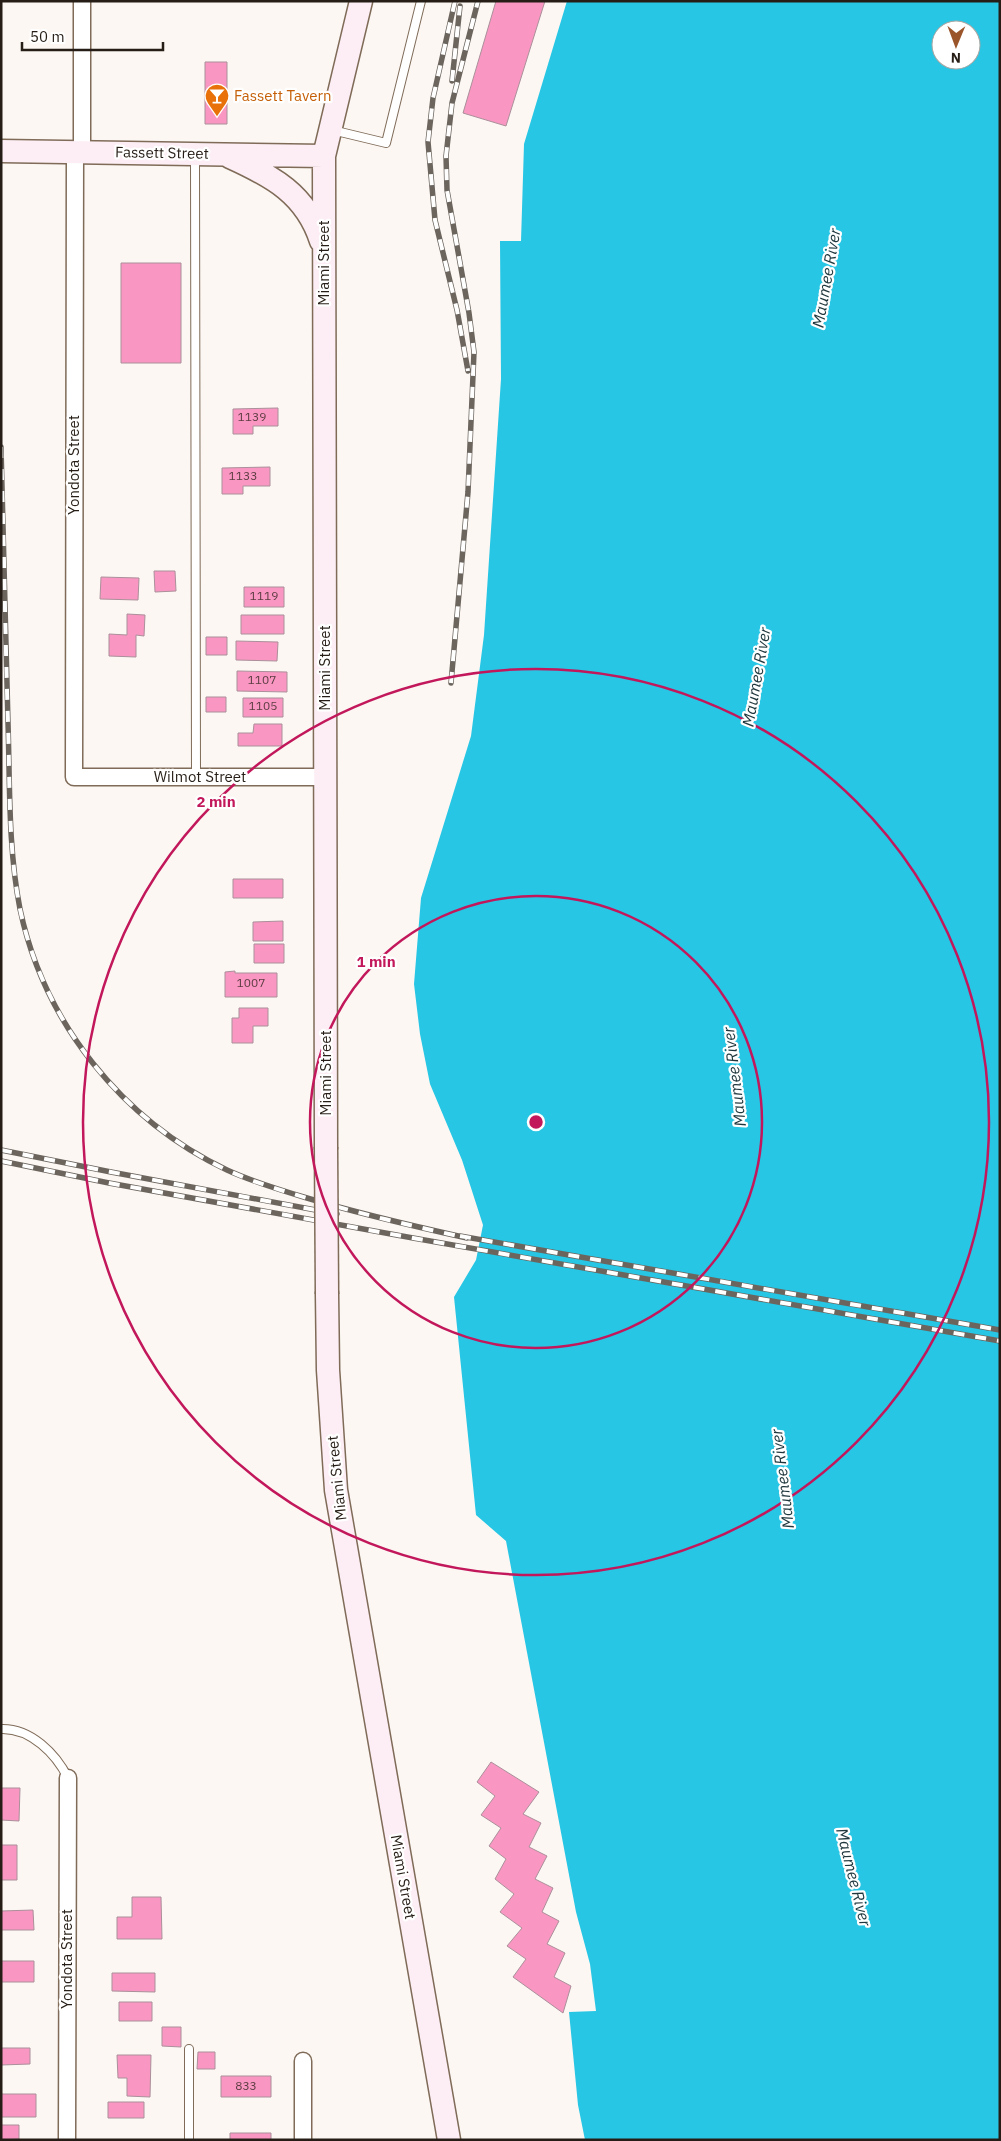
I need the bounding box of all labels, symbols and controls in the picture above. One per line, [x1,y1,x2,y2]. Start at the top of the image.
scale bar [22,20,164,52]
north arrow [931,20,981,70]
text: 50 m [30,27,65,46]
text: N [951,49,961,67]
bar icon: Fassett Tavern [204,83,230,117]
place label: Fassett Tavern [234,86,331,105]
street label: Fassett Street [115,142,209,163]
street label: Miami Street [314,220,333,306]
water label: Maumee River [807,226,845,329]
house number: 1139 [238,409,266,424]
street label: Yondota Street [64,415,83,515]
house number: 1133 [229,468,257,483]
house number: 1119 [250,588,278,603]
street label: Miami Street [315,625,334,711]
water label: Maumee River [737,625,775,728]
house number: 1107 [248,672,276,687]
house number: 1105 [249,698,277,713]
street label: Wilmot Street [154,767,246,786]
text: 2 min [196,792,236,811]
text: 1 min [356,952,396,971]
house number: 1007 [237,975,265,990]
water label: Maumee River [718,1025,750,1128]
street label: Miami Street [316,1030,335,1116]
centre of rings [527,1113,545,1131]
water label: Maumee River [766,1427,798,1530]
street label: Miami Street [323,1435,350,1522]
water label: Maumee River [832,1826,876,1929]
street label: Miami Street [387,1833,420,1921]
street label: Yondota Street [57,1909,76,2009]
house number: 833 [235,2078,257,2093]

